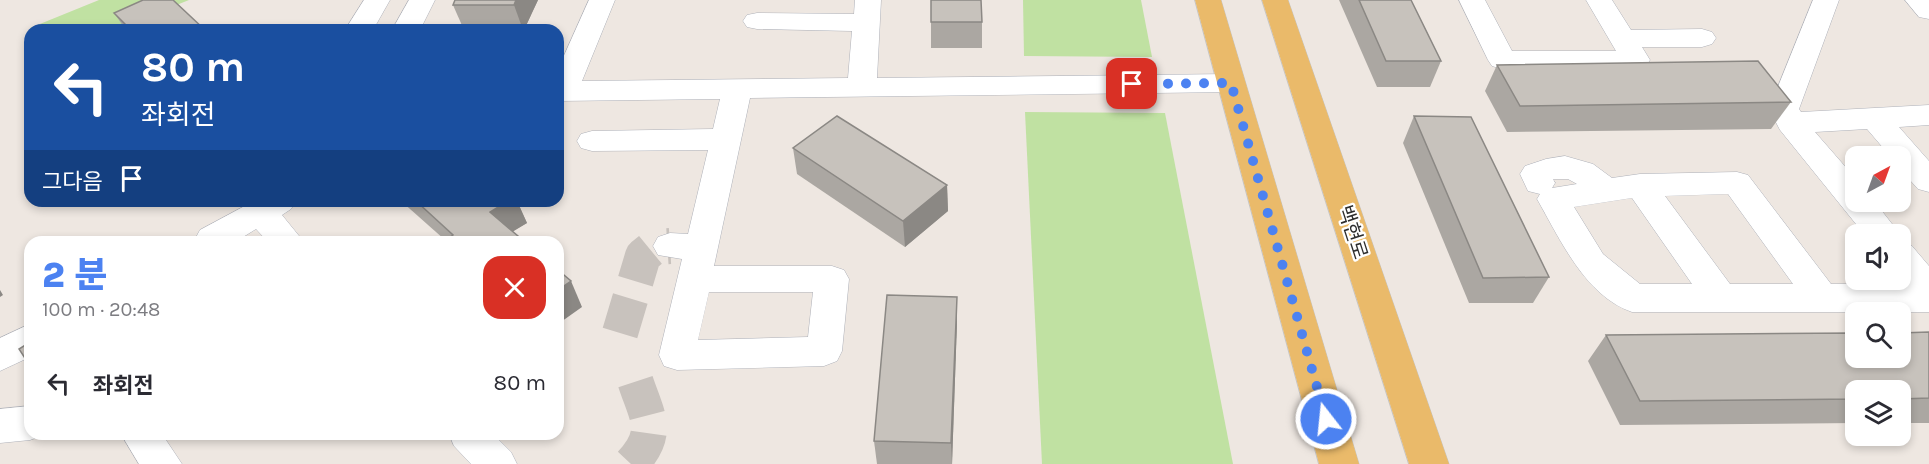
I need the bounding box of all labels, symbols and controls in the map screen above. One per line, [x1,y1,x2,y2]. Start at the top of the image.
text: 80 m [141,42,245,92]
icon: left [42,48,120,126]
pin [1106,58,1157,109]
icon: arrive [1115,67,1148,100]
text: 좌회전 [141,99,216,131]
north arrow [1845,146,1911,212]
map controls [1845,146,1911,446]
icon: arrive [115,162,148,195]
text: 그다음 [42,169,103,195]
street label: 백현로 [1333,202,1372,262]
button: sound [1845,224,1911,290]
text: 2 분 [42,254,108,296]
button: close [483,256,546,319]
text: 100 m · 20:48 [42,298,160,321]
button: search [1845,302,1911,368]
icon: left [42,367,75,400]
text: 80 m [494,370,546,396]
text: 좌회전 [93,373,154,399]
button: layers [1845,380,1911,446]
position arrow [1294,387,1358,451]

